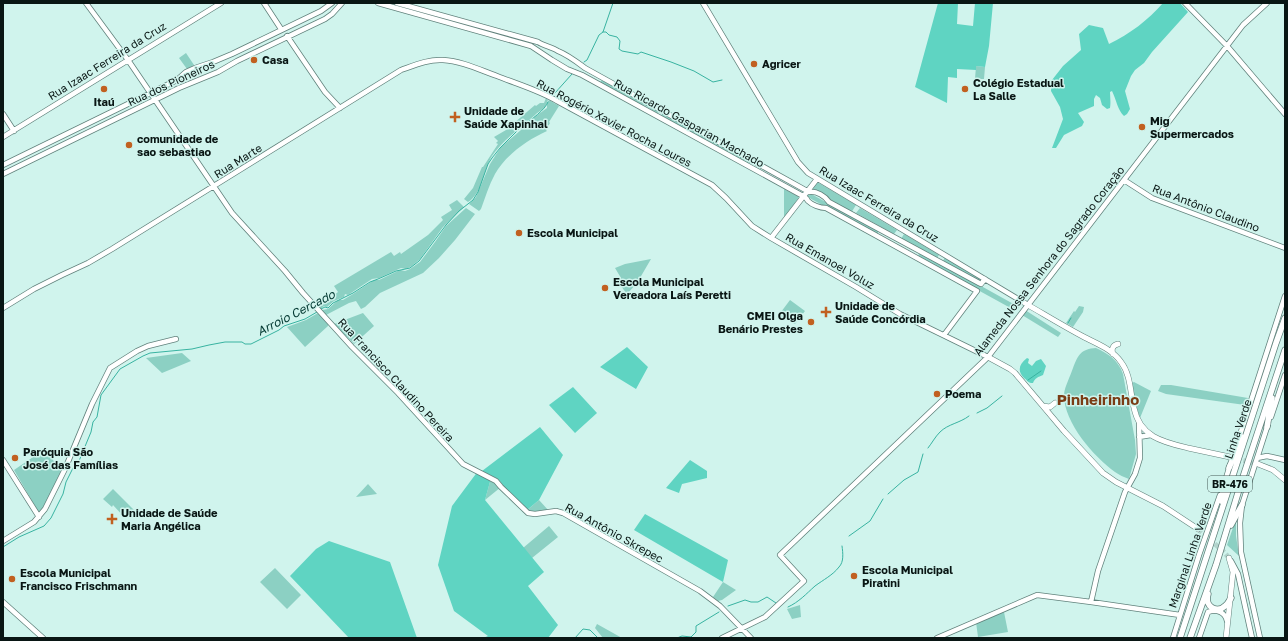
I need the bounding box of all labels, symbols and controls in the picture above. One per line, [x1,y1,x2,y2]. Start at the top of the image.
street label: Rua Izaac Ferreira da Cruz [45,19,168,102]
place label: Casa [262,53,289,66]
marker: Casa [249,55,259,65]
street label: Rua dos Pioneiros [125,57,216,108]
place label: Agricer [762,57,802,70]
marker: Agricer [749,59,759,69]
street label: Rua Rogério Xavier Rocha Loures [534,76,694,169]
street label: Rua Ricardo Gasparian Machado [612,76,767,170]
place label: Colégio Estadual La Salle [973,76,1064,102]
marker: Itaú [99,84,109,94]
marker: Colégio Estadual La Salle [960,84,970,94]
place label: Itaú [93,95,115,108]
place label: Unidade de Saúde Xapinhal [464,104,548,130]
marker: Unidade de Saúde Xapinhal [449,111,461,123]
place label: Mig Supermercados [1150,114,1234,140]
marker: Mig Supermercados [1137,122,1147,132]
place label: comunidade de sao sebastiao [137,132,219,158]
marker: comunidade de sao sebastiao [124,140,134,150]
street label: Rua Marte [211,141,264,180]
street label: Rua Izaac Ferreira da Cruz [817,163,941,245]
street label: Alameda Nossa Senhora do Sagrado Coração [971,163,1127,358]
street label: Rua Antônio Claudino [1151,181,1262,234]
place label: Escola Municipal [527,226,618,239]
marker: Escola Municipal [514,228,524,238]
street label: Rua Emanoel Voluz [783,230,877,292]
place label: Escola Municipal Vereadora Laís Peretti [613,275,731,301]
marker: Escola Municipal Vereadora Laís Peretti [600,283,610,293]
water label: Arroio Cercado [254,286,338,339]
place label: Unidade de Saúde Concórdia [835,299,926,325]
marker: Unidade de Saúde Concórdia [820,306,832,318]
place label: CMEI Olga Benário Prestes [718,309,803,335]
street label: Rua Francisco Claudino Pereira [336,315,457,444]
marker: CMEI Olga Benário Prestes [806,317,816,327]
place label: Poema [945,387,981,400]
marker: Poema [932,389,942,399]
district label: Pinheirinho [1057,390,1139,408]
street label: Linha Verde [1221,397,1254,460]
place label: Paróquia São José das Famílias [23,445,118,471]
marker: Paróquia São José das Famílias [10,453,20,463]
road number: BR-476 [1208,476,1252,492]
street label: Rua Antônio Skrepec [563,500,665,565]
street label: Marginal Linha Verde [1165,500,1214,609]
place label: Unidade de Saúde Maria Angélica [121,506,218,532]
marker: Unidade de Saúde Maria Angélica [106,513,118,525]
place label: Escola Municipal Piratini [862,563,953,589]
place label: Escola Municipal Francisco Frischmann [20,566,138,592]
marker: Escola Municipal Piratini [849,571,859,581]
marker: Escola Municipal Francisco Frischmann [7,574,17,584]

